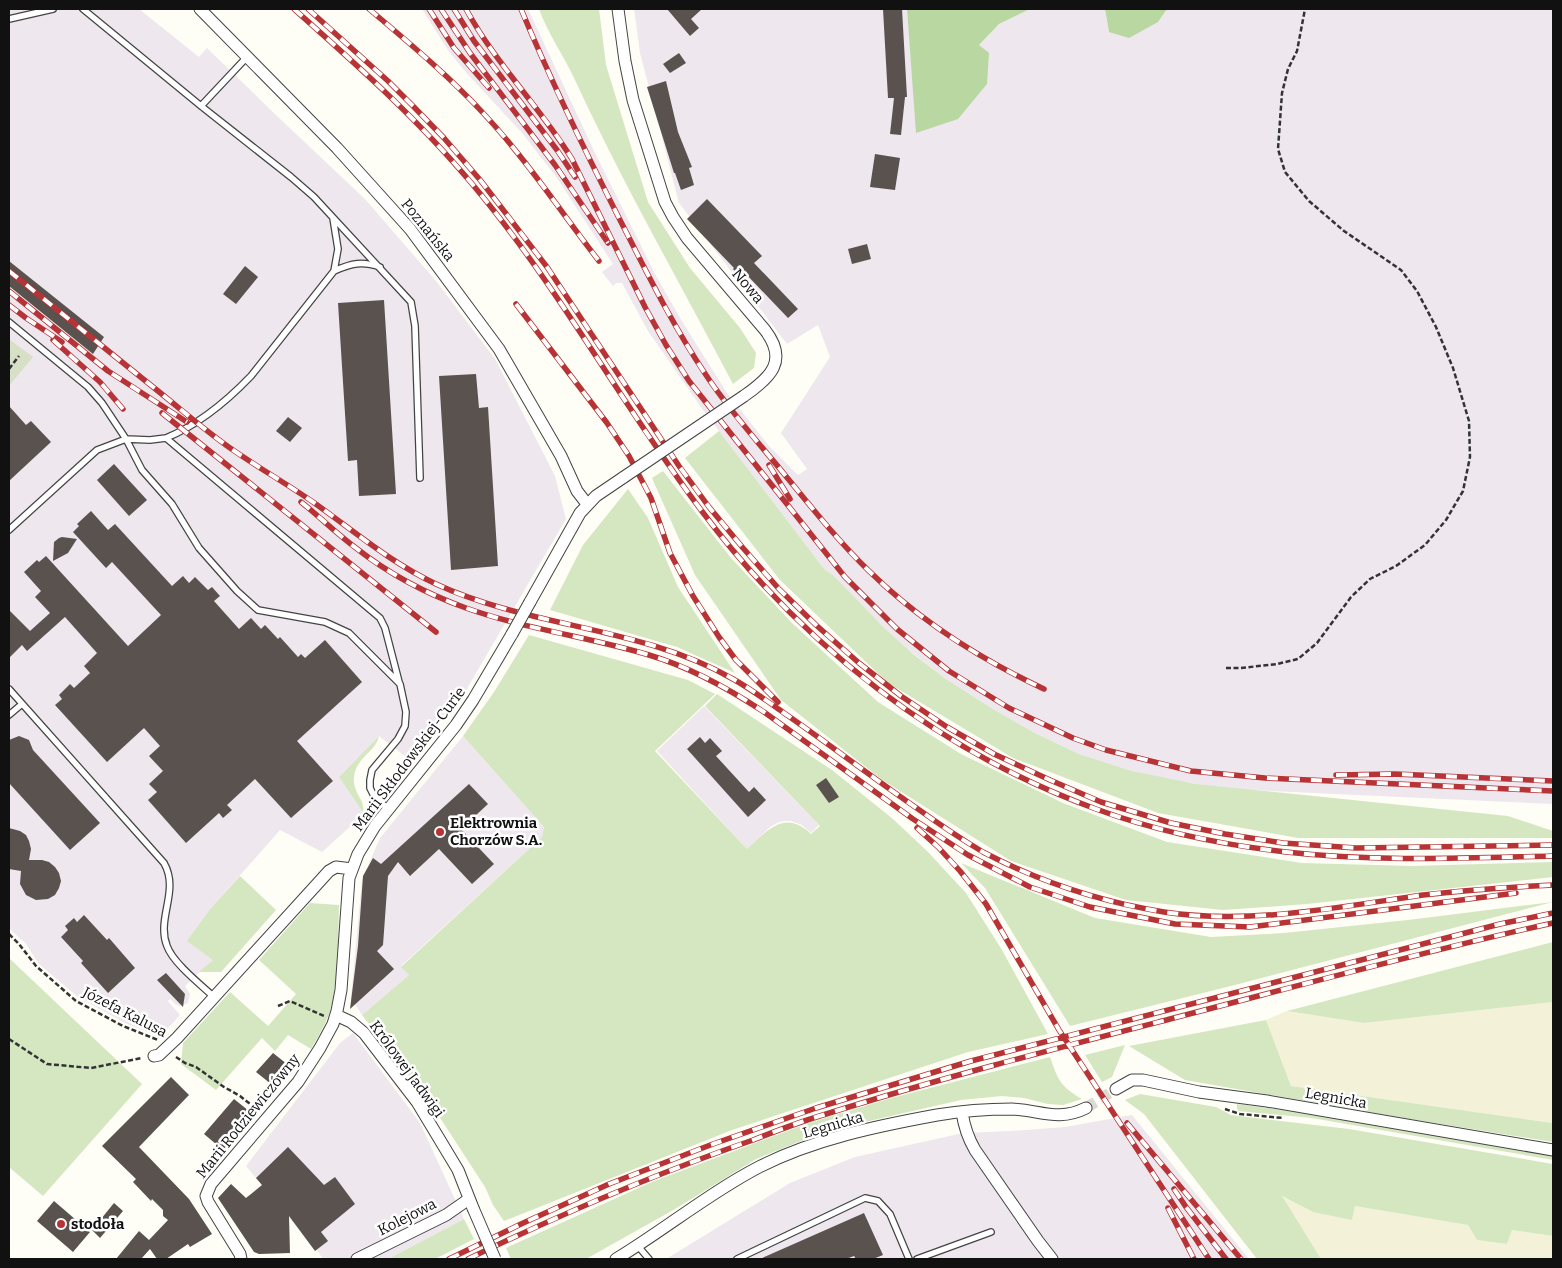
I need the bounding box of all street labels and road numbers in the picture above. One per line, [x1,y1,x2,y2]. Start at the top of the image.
street label: Poznańska [397,195,459,265]
street label: Nowa [728,265,768,307]
street label: Marii Skłodowskiej-Curie [349,683,469,835]
street label: Józefa Kalusa [79,983,170,1041]
street label: Królowej Jadwigi [366,1017,448,1121]
street label: Marii Rodziewiczówny [192,1050,304,1182]
street label: Legnicka [1304,1084,1368,1112]
street label: Legnicka [801,1108,865,1142]
street label: Kolejowa [375,1195,439,1239]

